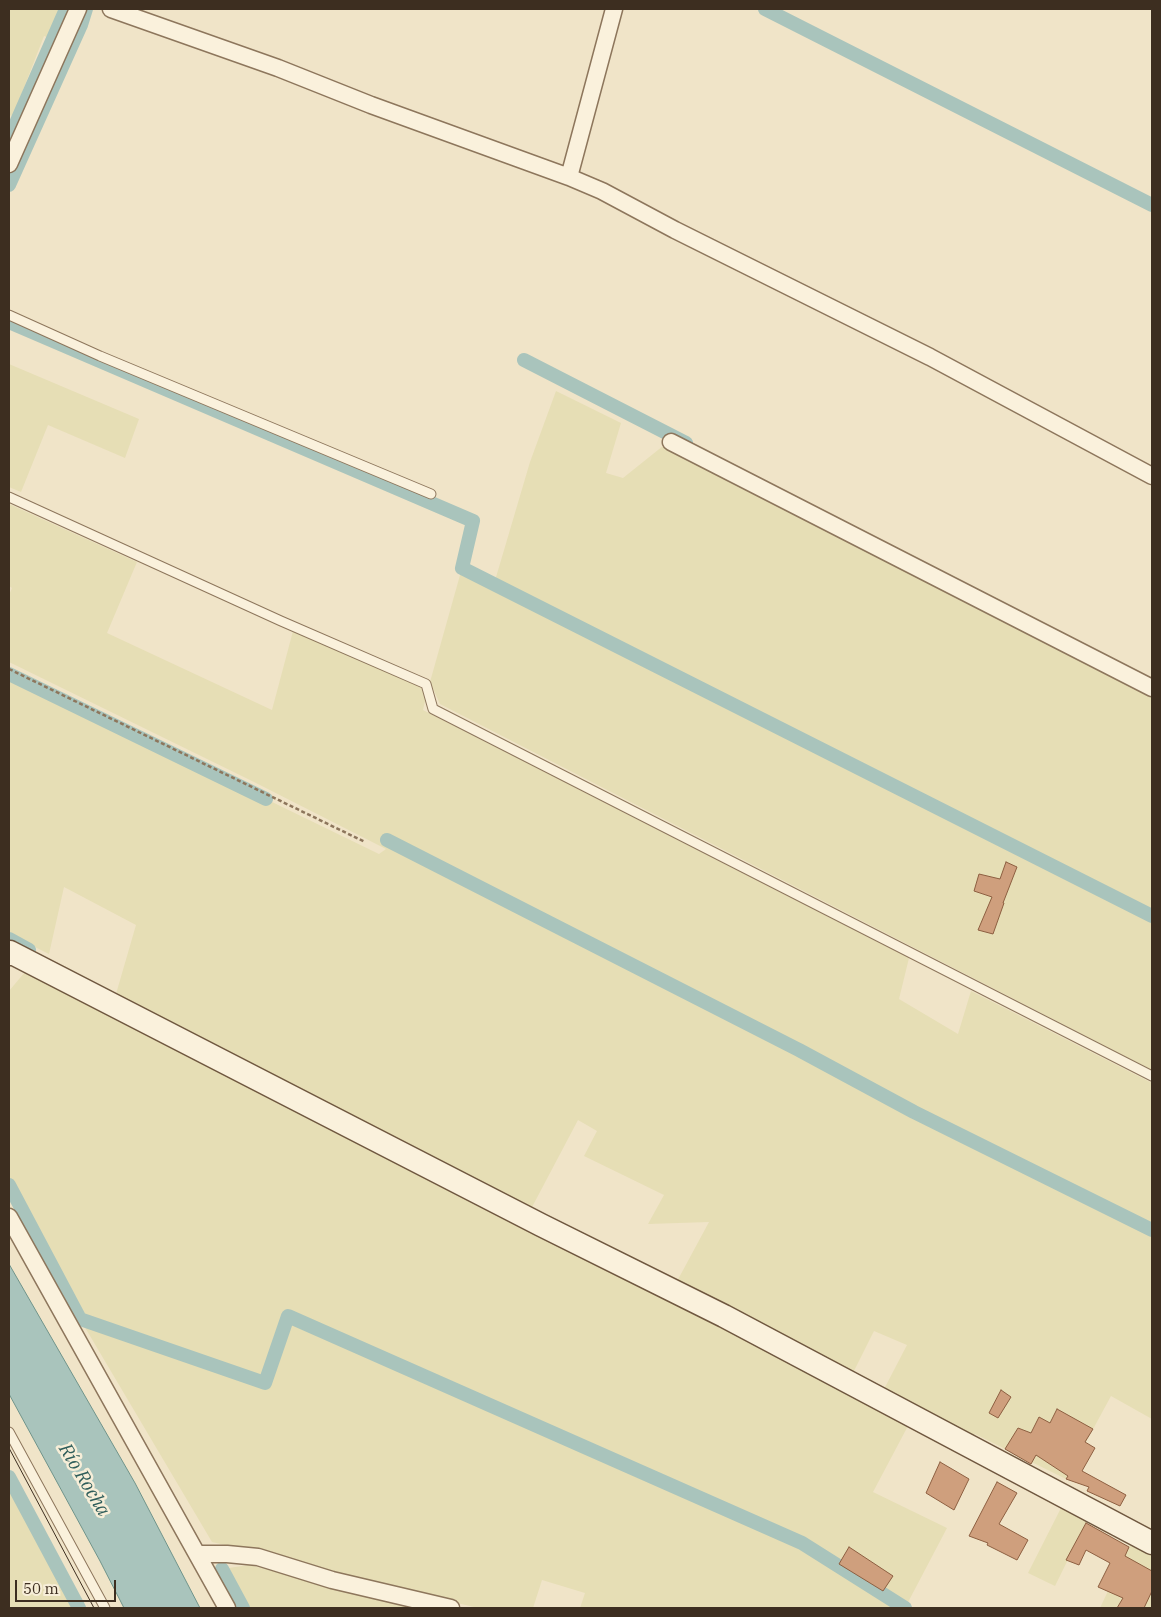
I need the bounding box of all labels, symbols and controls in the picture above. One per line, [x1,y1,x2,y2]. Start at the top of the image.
water label: Río Rocha [53,1439,115,1521]
scale bar [18,1570,119,1602]
text: 50 m [23,1579,59,1598]

